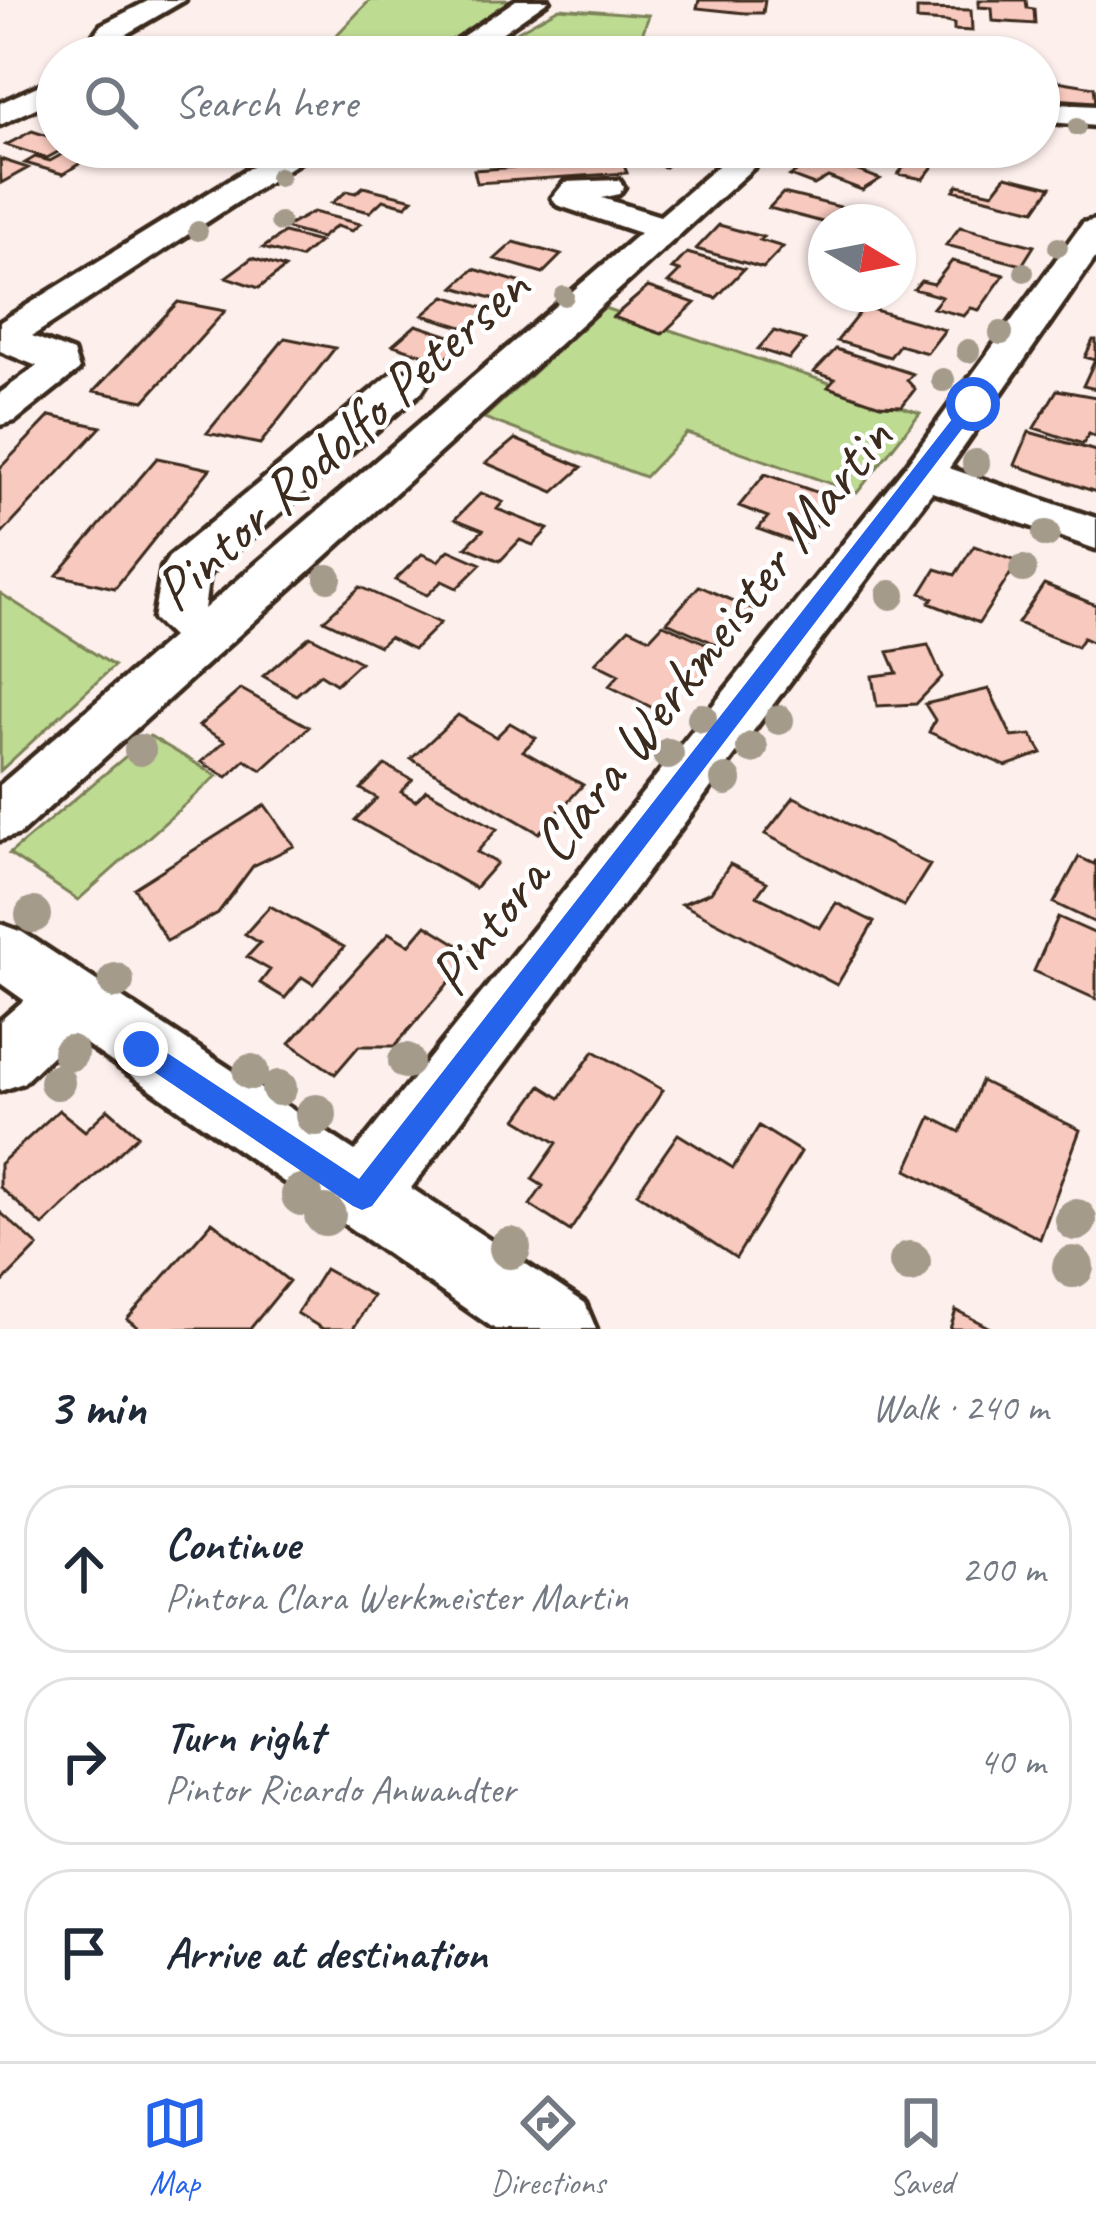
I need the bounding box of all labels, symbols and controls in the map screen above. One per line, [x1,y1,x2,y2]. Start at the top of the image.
search box [36,36,1060,168]
icon: search [78,69,144,135]
text: Search here [174,74,357,131]
north arrow [808,204,916,312]
street label: Pintor Rodolfo Petersen [137,248,546,627]
route start [946,377,1000,431]
street label: Pintora Clara Werkmeister Martin [411,401,910,1010]
route end [114,1022,168,1076]
text: 3 min [48,1375,146,1439]
text: Walk · 240 m [872,1383,1048,1432]
text: Continue [165,1516,299,1573]
icon: ahead [51,1536,117,1602]
text: 200 m [961,1545,1045,1594]
text: Pintora Clara Werkmeister Martin [165,1573,628,1622]
text: Turn right [165,1708,323,1765]
icon: right [51,1728,117,1794]
text: 40 m [979,1737,1045,1786]
text: Pintor Ricardo Anwandter [165,1765,516,1814]
icon: arrive [51,1920,117,1986]
text: Arrive at destination [165,1925,487,1982]
tab: Map [142,2090,208,2204]
tab: Directions [491,2090,605,2204]
tab: Saved [888,2090,954,2204]

